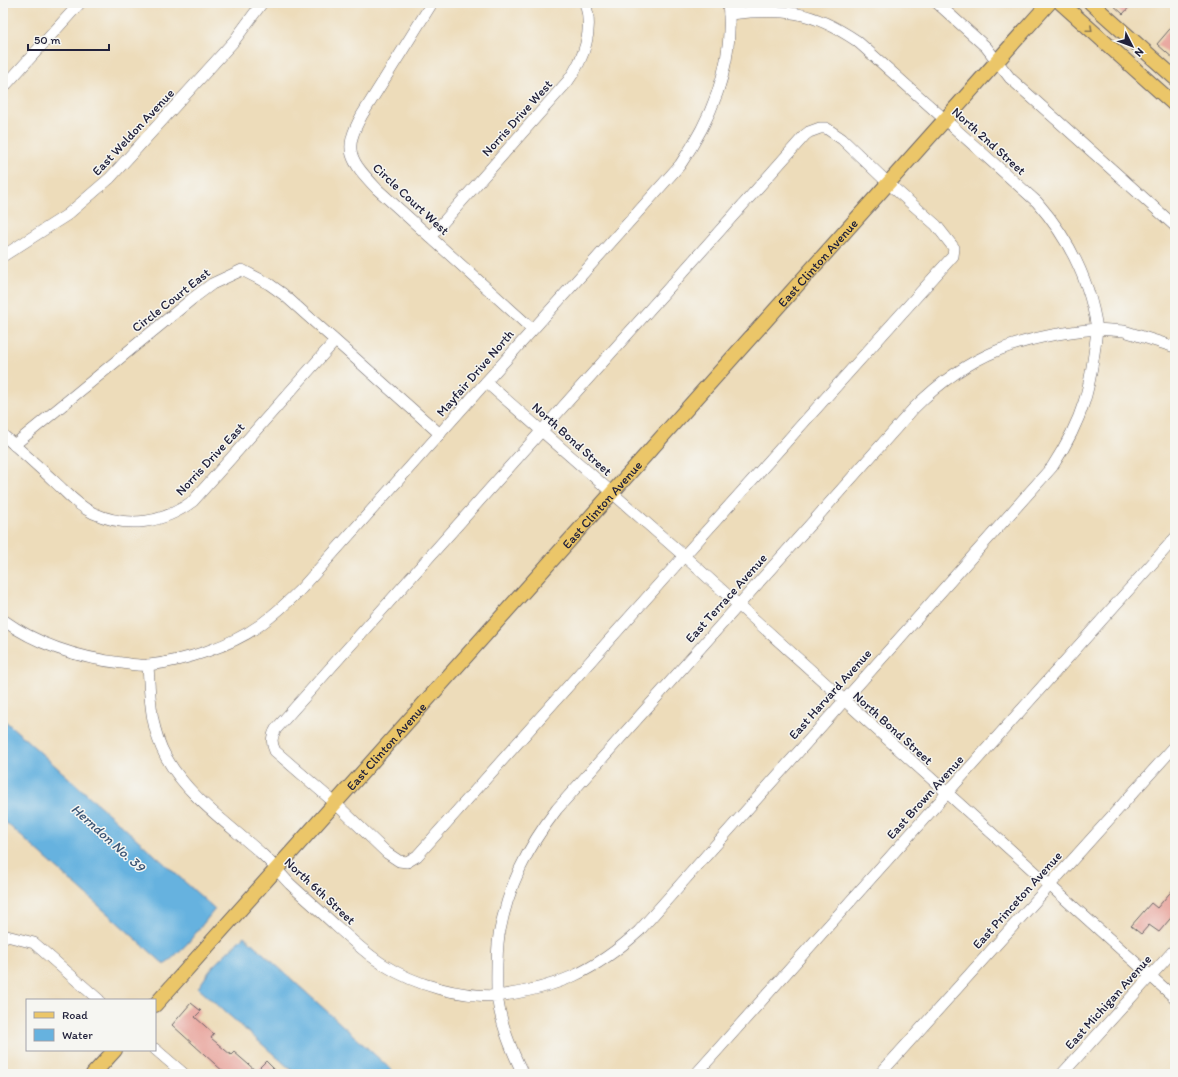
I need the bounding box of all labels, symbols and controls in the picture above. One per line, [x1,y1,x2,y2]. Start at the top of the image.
one-way arrow [1085,24,1093,31]
scale bar [28,26,109,52]
north arrow [1112,26,1152,66]
text: 50 m [34,33,60,47]
text: N [1132,45,1146,59]
street label: Norris Drive West [479,77,555,159]
street label: East Weldon Avenue [89,85,177,179]
street label: North 2nd Street [949,104,1029,178]
street label: Circle Court West [370,160,452,238]
street label: East Clinton Avenue [774,215,861,310]
street label: Circle Court East [129,265,213,335]
street label: Mayfair Drive North [433,326,517,419]
street label: North Bond Street [529,399,615,479]
street label: Norris Drive East [172,419,248,499]
street label: East Clinton Avenue [559,457,645,551]
street label: East Terrace Avenue [682,550,770,646]
street label: East Harvard Avenue [785,646,875,742]
street label: North Bond Street [850,688,936,768]
street label: East Clinton Avenue [343,699,429,793]
street label: East Brown Avenue [883,752,967,842]
water label: Herndon No. 39 [68,800,150,877]
street label: East Princeton Avenue [969,848,1065,952]
street label: North 6th Street [282,854,359,928]
street label: East Michigan Avenue [1062,952,1154,1052]
legend [26,999,156,1051]
text: Road [62,1008,88,1022]
text: Water [62,1028,93,1042]

